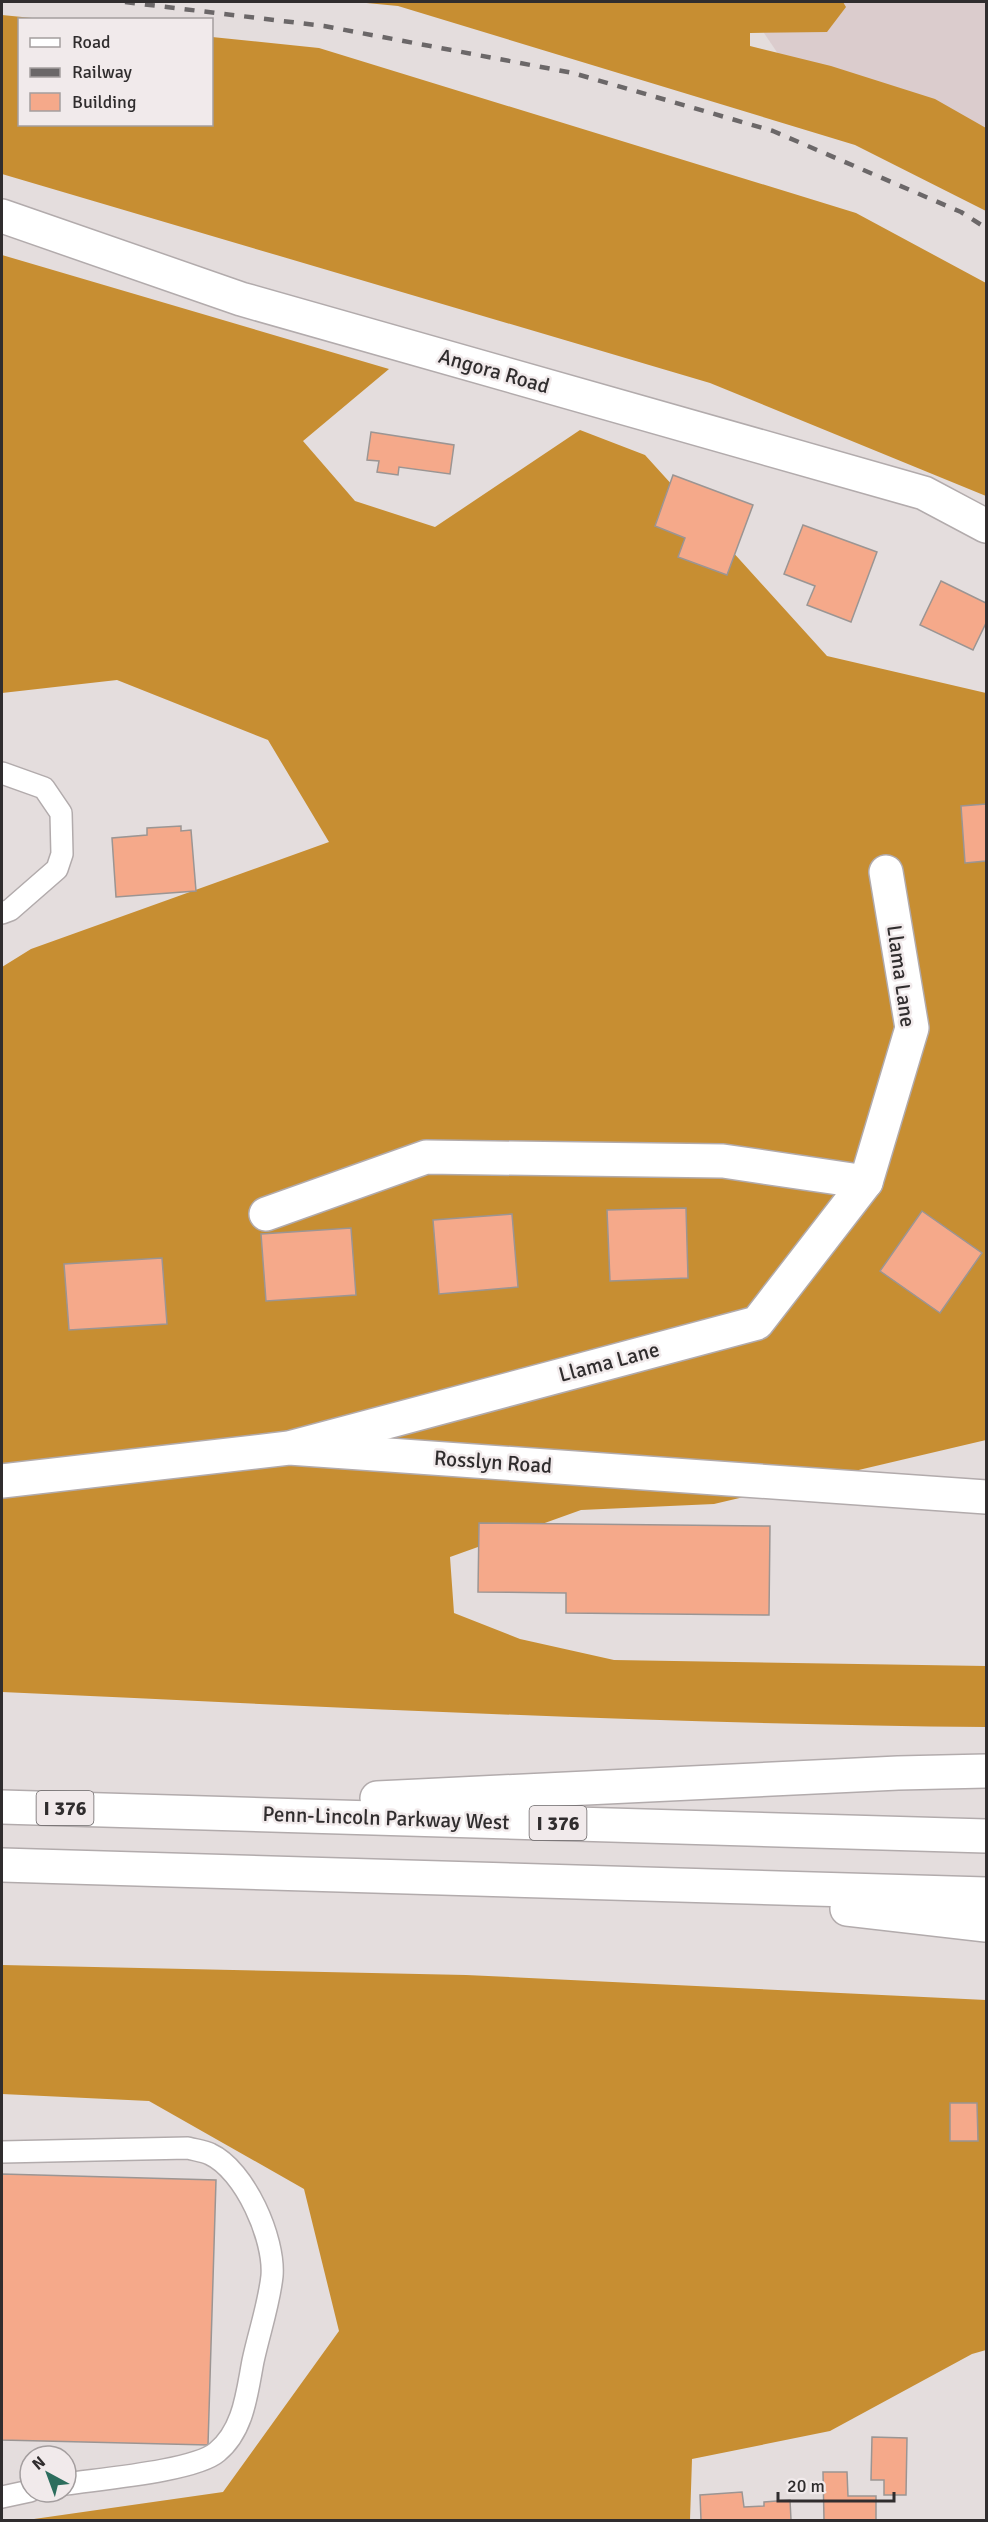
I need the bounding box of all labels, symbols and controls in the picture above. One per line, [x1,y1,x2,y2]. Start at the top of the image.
legend [18,18,213,126]
text: Road [72,31,111,53]
text: Railway [72,61,133,83]
text: Building [72,91,136,113]
street label: Angora Road [436,343,552,399]
street label: Llama Lane [881,923,921,1029]
street label: Llama Lane [556,1336,662,1388]
street label: Rosslyn Road [433,1445,553,1479]
road number: I 376 [36,1791,94,1825]
street label: Penn-Lincoln Parkway West [262,1801,510,1835]
road number: I 376 [530,1806,586,1840]
north arrow [18,2444,78,2504]
text: N [28,2452,50,2475]
scale bar [778,2465,894,2503]
text: 20 m [787,2475,825,2497]

